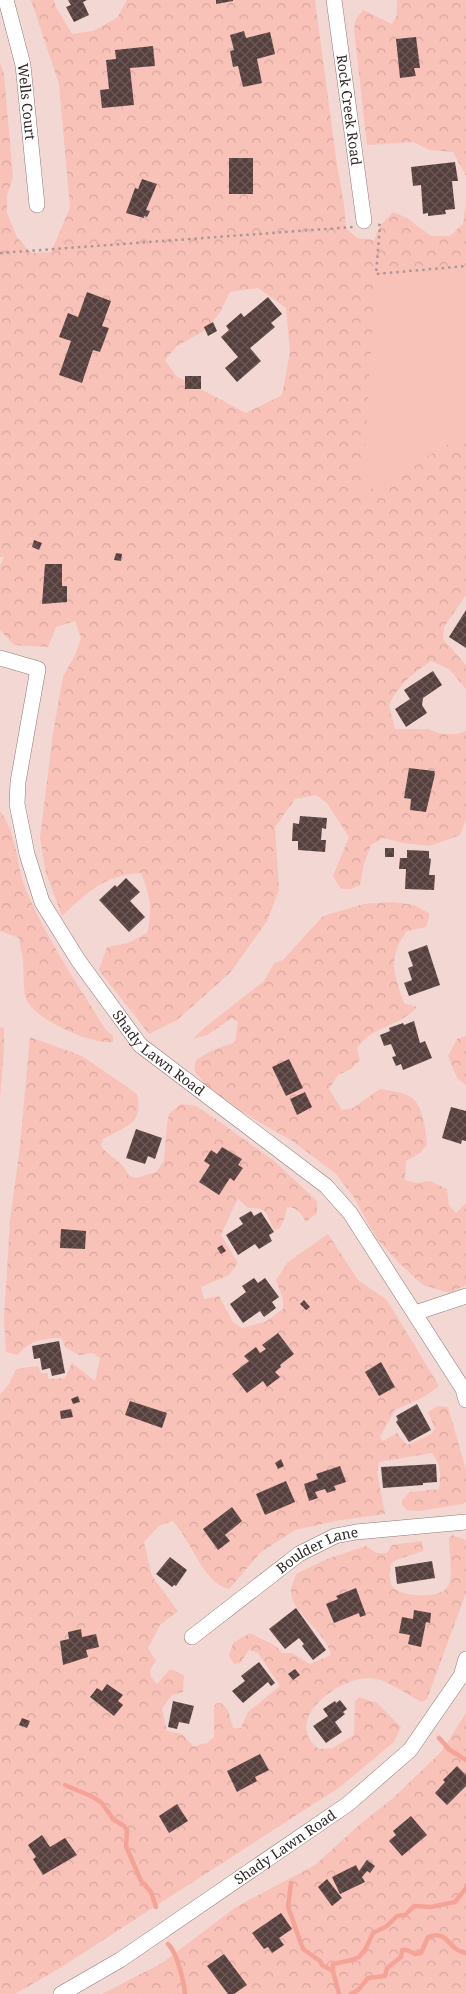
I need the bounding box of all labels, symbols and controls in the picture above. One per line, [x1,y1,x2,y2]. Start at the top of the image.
street label: Rock Creek Road [332,53,366,167]
street label: Wells Court [14,62,40,141]
street label: Shady Lawn Road [109,1006,209,1100]
street label: Boulder Lane [272,1522,360,1577]
street label: Shady Lawn Road [230,1805,340,1888]

